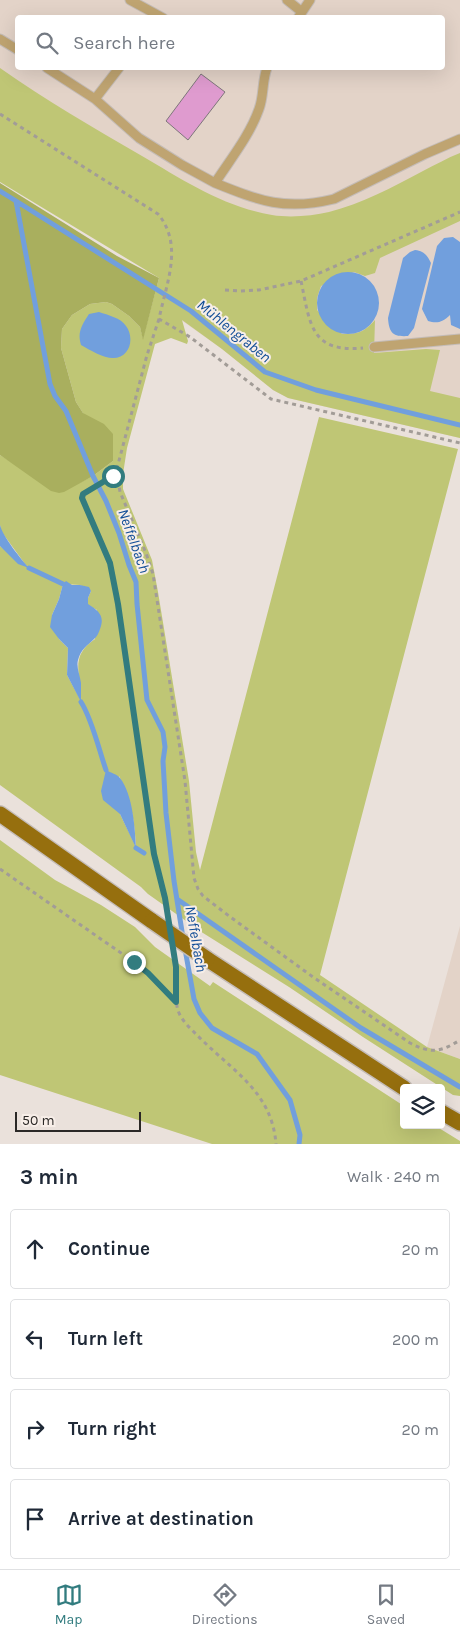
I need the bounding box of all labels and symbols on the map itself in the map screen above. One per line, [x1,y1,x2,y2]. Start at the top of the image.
water label: Mühlengraben [193,296,275,366]
route start [102,465,125,488]
water label: Neffelbach [114,507,154,575]
water label: Neffelbach [181,905,211,973]
route end [123,951,146,974]
scale bar [15,1109,141,1132]

